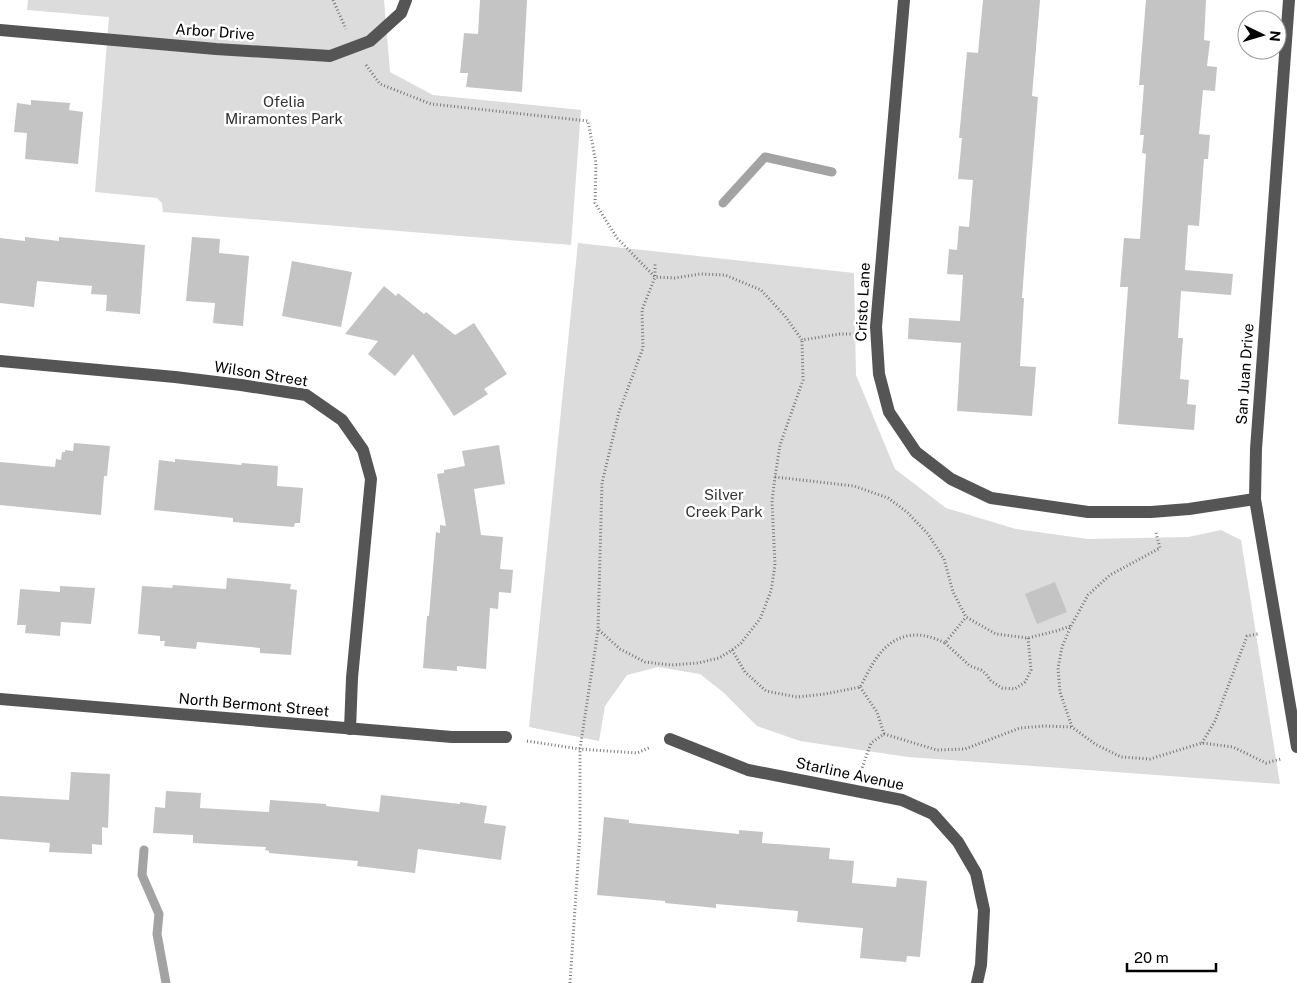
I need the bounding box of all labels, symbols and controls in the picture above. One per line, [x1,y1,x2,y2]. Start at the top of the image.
north arrow [1237,10,1287,60]
street label: Arbor Drive [175,20,255,43]
text: N [1267,30,1283,42]
park label: Ofelia Miramontes Park [225,93,343,127]
street label: Cristo Lane [852,262,873,342]
street label: San Juan Drive [1232,323,1257,425]
street label: Wilson Street [213,358,309,389]
park label: Silver Creek Park [685,486,763,520]
street label: North Bermont Street [178,689,330,720]
street label: Starline Avenue [794,754,906,793]
scale bar [1127,940,1216,972]
text: 20 m [1134,949,1169,966]

